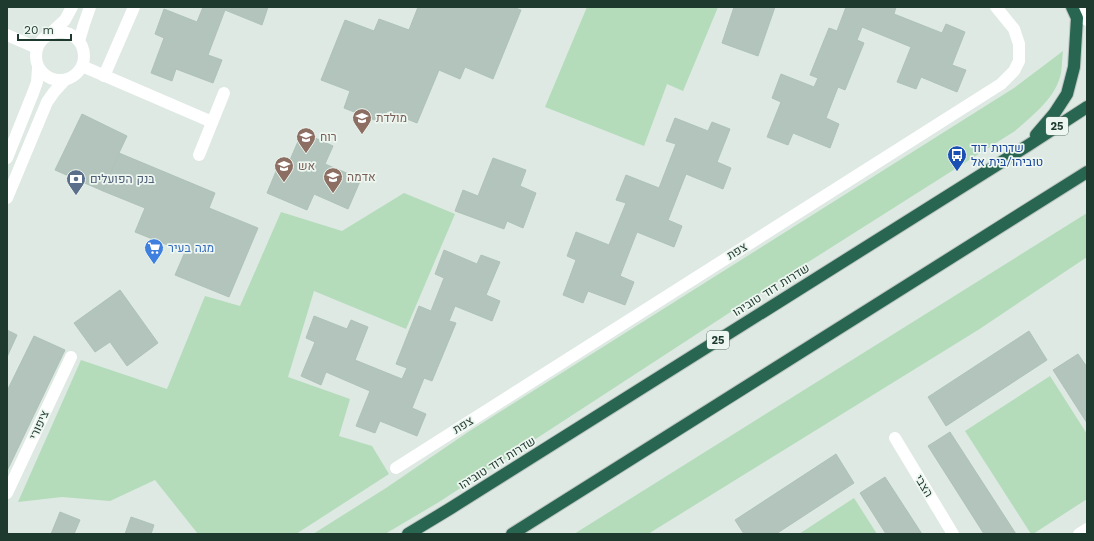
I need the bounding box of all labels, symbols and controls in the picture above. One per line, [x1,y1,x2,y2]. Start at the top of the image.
scale bar [18,16,71,42]
text: 20 m [24,23,54,37]
school or university icon: מולדת [351,107,373,135]
place label: מולדת [376,111,407,125]
road number: 25 [1046,117,1068,135]
school or university icon: רוח [295,126,317,154]
place label: רוח [320,130,337,144]
place label: שדרות דוד טוביהו/בית אל [971,141,1043,169]
bus stop icon: שדרות דוד טוביהו/בית אל [946,144,968,172]
school or university icon: אש [273,155,295,183]
place label: אש [298,159,316,173]
school or university icon: אדמה [322,166,344,194]
bank icon: בנק הפועלים [65,168,87,196]
place label: אדמה [347,170,376,184]
place label: בנק הפועלים [90,172,155,186]
supermarket icon: מגה בעיר [143,237,165,265]
street label: צפת [724,239,750,263]
place label: מגה בעיר [168,241,214,255]
street label: שדרות דוד טוביהו [730,261,812,319]
road number: 25 [707,331,729,349]
street label: ציפורי [26,408,52,442]
street label: צפת [450,413,476,437]
street label: שדרות דוד טוביהו [456,434,538,492]
street label: הצבי [912,472,936,500]

